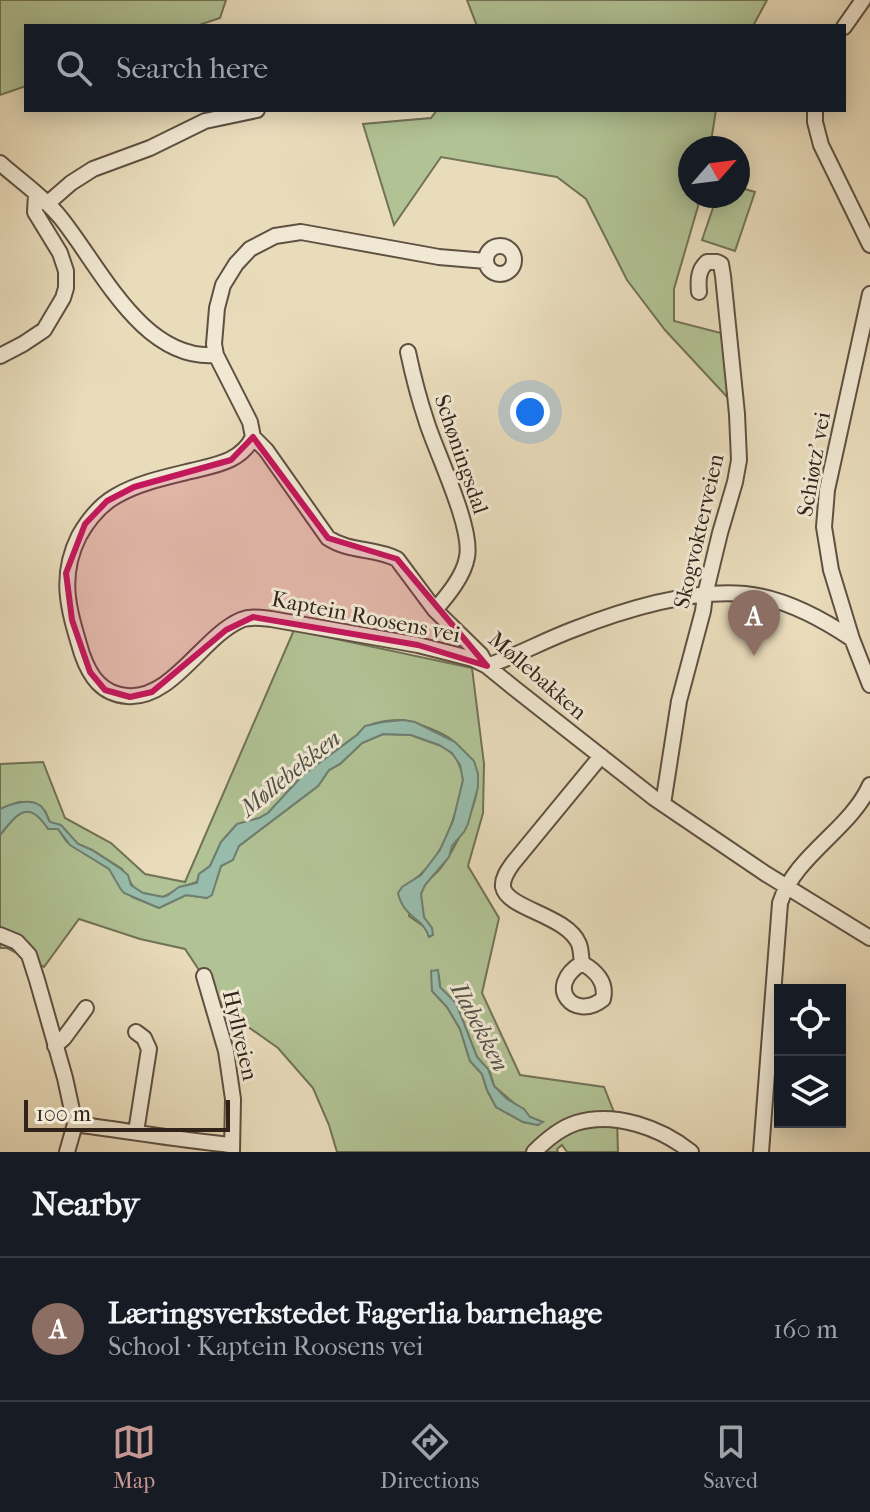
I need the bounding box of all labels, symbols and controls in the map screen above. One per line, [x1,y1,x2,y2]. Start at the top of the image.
search box [24,24,846,112]
icon: search [52,46,96,90]
text: Search here [116,51,268,86]
north arrow [678,136,750,208]
street label: Schøningsdal [429,391,494,517]
your location [510,392,550,432]
street label: Schiøtz' vei [792,409,836,518]
street label: Skogvokterveien [669,451,729,611]
street label: Kaptein Roosens vei [269,586,463,648]
pin: A [728,590,780,656]
street label: Møllebakken [483,626,592,726]
water label: Møllebekken [233,724,346,823]
water label: Ilabekken [444,977,515,1076]
map controls [774,984,846,1128]
button: locate [774,984,846,1056]
street label: Hyllveien [217,988,263,1083]
button: layers [774,1056,846,1128]
scale bar [24,1096,230,1132]
text: 100 m [36,1101,91,1127]
text: Nearby [32,1184,139,1224]
text: Læringsverkstedet Fagerlia barnehage [108,1296,602,1331]
text: A [50,1314,66,1345]
text: 160 m [773,1314,838,1345]
text: School · Kaptein Roosens vei [108,1331,424,1362]
tab: Map [112,1420,156,1494]
tab: Directions [380,1420,479,1494]
tab: Saved [703,1420,758,1494]

